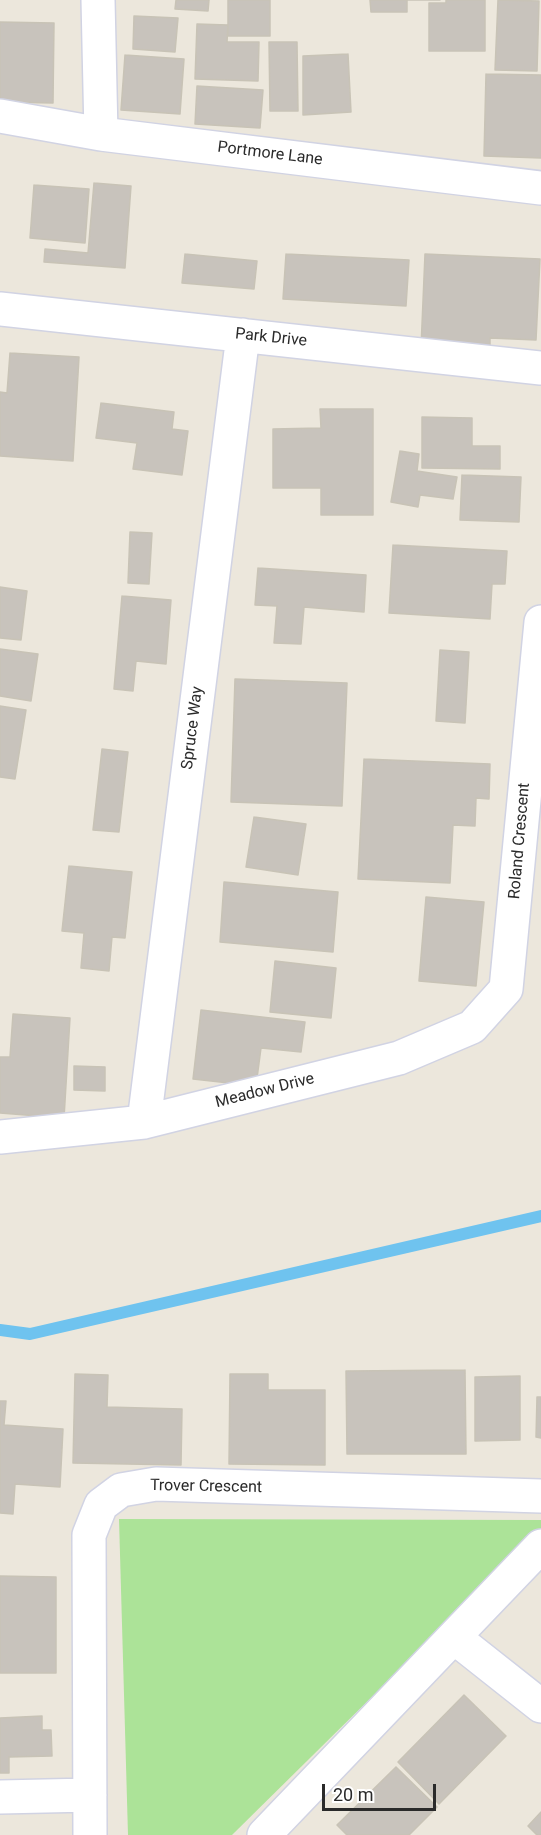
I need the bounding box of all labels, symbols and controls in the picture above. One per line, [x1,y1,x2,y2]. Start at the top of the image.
street label: Portmore Lane [216,138,324,170]
street label: Park Drive [234,325,308,351]
street label: Spruce Way [178,685,208,771]
street label: Roland Crescent [505,782,535,900]
street label: Meadow Drive [214,1069,316,1113]
street label: Trover Crescent [150,1476,262,1498]
scale bar [325,1772,439,1810]
text: 20 m [333,1784,373,1805]

